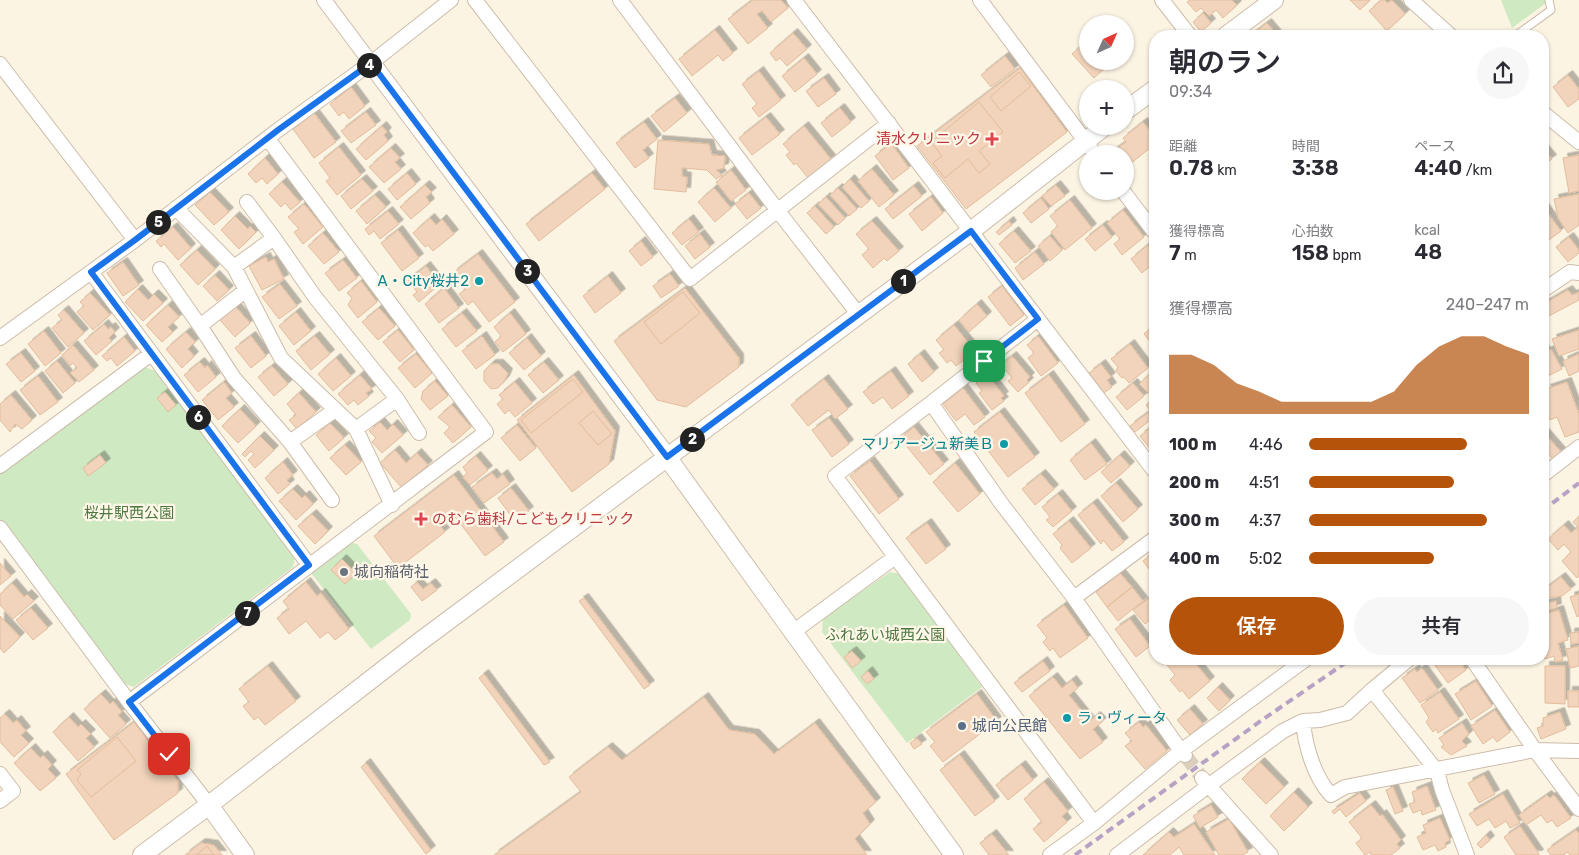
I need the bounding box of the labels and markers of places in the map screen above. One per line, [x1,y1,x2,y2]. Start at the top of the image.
pin: 4 [356,52,382,78]
place label: 清水クリニック [876,130,981,148]
marker: 清水クリニック [985,132,999,146]
pin: 5 [146,210,170,234]
pin: 3 [514,258,540,284]
pin: 1 [890,268,916,294]
place label: A・City桜井2 [377,272,469,290]
marker: A・City桜井2 [473,275,485,287]
pin [963,340,1005,382]
pin: 6 [186,404,210,430]
pin: 2 [680,426,704,452]
place label: マリアージュ新美Ｂ [861,435,994,453]
marker: マリアージュ新美Ｂ [998,438,1010,450]
place label: のむら歯科/こどもクリニック [432,510,634,528]
marker: のむら歯科/こどもクリニック [414,512,428,526]
place label: 城向稲荷社 [354,563,429,581]
marker: 城向稲荷社 [338,566,350,578]
pin: 7 [234,600,260,626]
place label: ラ・ヴィータ [1077,709,1167,727]
marker: ラ・ヴィータ [1061,712,1073,724]
place label: 城向公民館 [972,717,1047,735]
marker: 城向公民館 [956,720,968,732]
pin [148,733,190,775]

